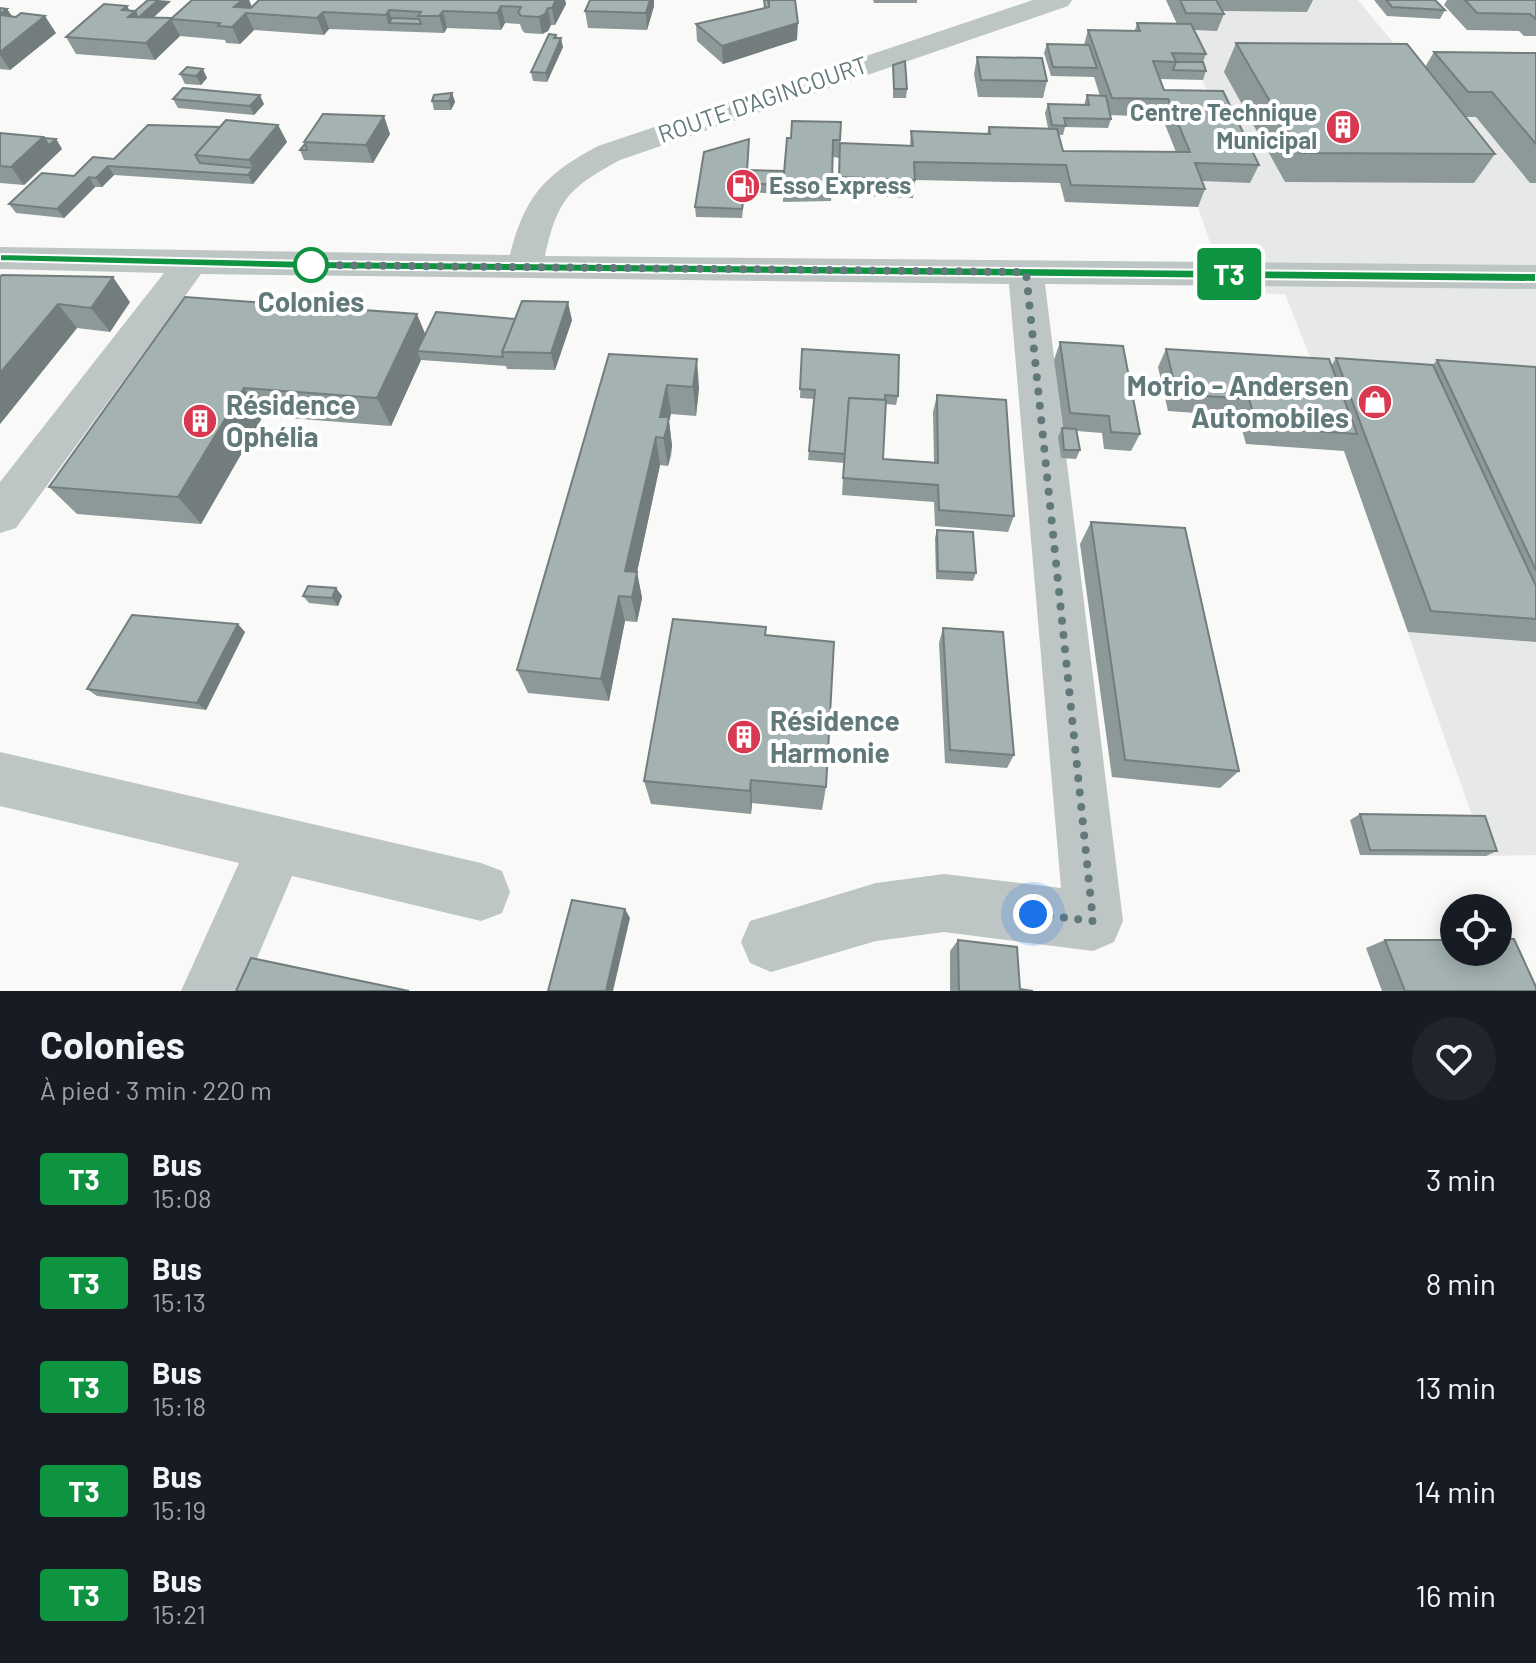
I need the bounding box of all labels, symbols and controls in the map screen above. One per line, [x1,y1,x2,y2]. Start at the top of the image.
street label: ROUTE D'AGINCOURT [654,49,871,148]
place label: Centre Technique Municipal [1130,97,1317,154]
building icon: Centre Technique Municipal [1324,108,1362,146]
fuel station icon: Esso Express [724,167,762,205]
place label: Esso Express [769,170,911,199]
marker: Colonies [294,248,328,282]
line badge: T3 [1193,248,1265,300]
text: T3 [1213,257,1245,291]
place label: Colonies [258,284,364,318]
place label: Motrio - Andersen Automobiles [1127,368,1349,434]
shop icon: Motrio - Andersen Automobiles [1356,383,1394,421]
place label: Résidence Ophélia [226,387,356,453]
building icon: Résidence Ophélia [181,402,219,440]
place label: Résidence Harmonie [770,703,900,769]
building icon: Résidence Harmonie [725,718,763,756]
your location [1013,894,1053,934]
map controls [1440,894,1512,966]
button: locate [1440,894,1512,966]
button: heart [1412,1017,1496,1101]
text: Colonies [40,1021,185,1067]
text: À pied · 3 min · 220 m [40,1074,272,1105]
text: Bus [152,1146,202,1182]
text: 3 min [1426,1161,1496,1197]
text: T3 [68,1162,100,1196]
text: 15:08 [152,1182,212,1213]
text: Bus [152,1250,202,1286]
text: 8 min [1426,1265,1496,1301]
text: T3 [68,1266,100,1300]
text: 15:13 [152,1286,206,1317]
text: Bus [152,1354,202,1390]
text: 13 min [1415,1369,1496,1405]
text: T3 [68,1370,100,1404]
text: 15:18 [152,1390,206,1421]
text: Bus [152,1458,202,1494]
text: 14 min [1414,1473,1496,1509]
text: T3 [68,1474,100,1508]
text: 15:19 [152,1494,206,1525]
text: Bus [152,1562,202,1598]
text: 16 min [1415,1577,1496,1613]
text: T3 [68,1578,100,1612]
text: 15:21 [152,1598,206,1629]

